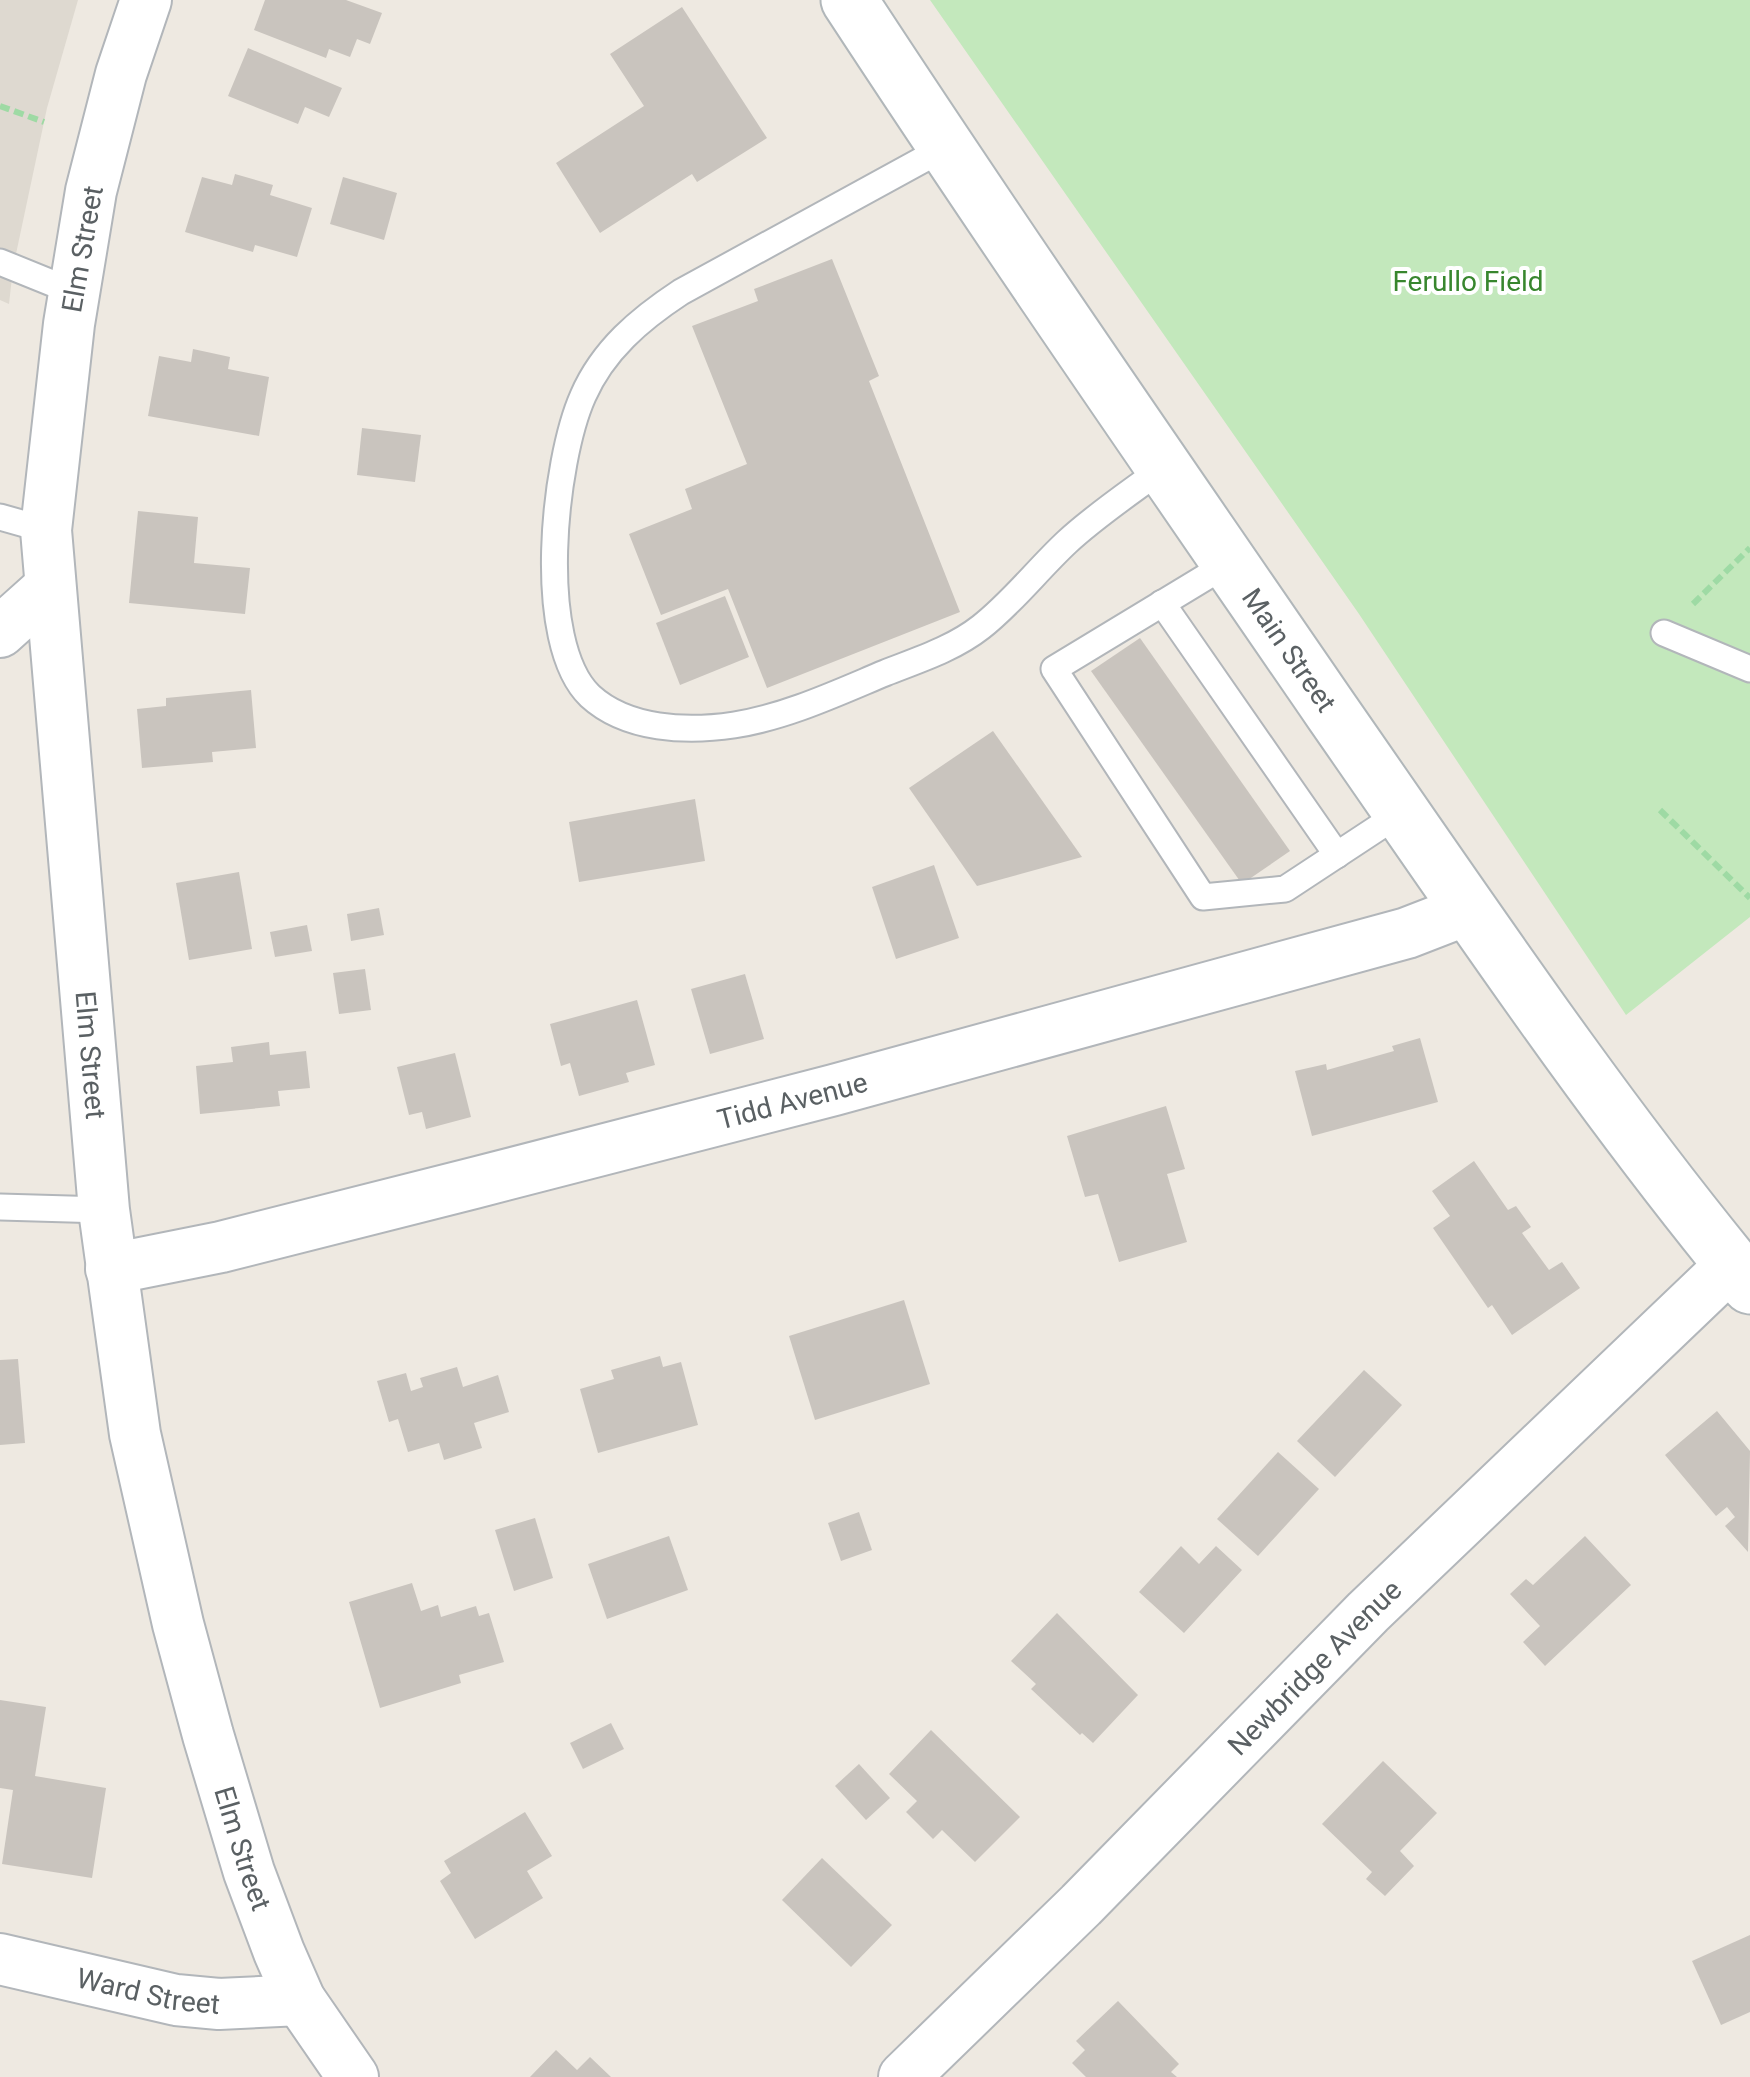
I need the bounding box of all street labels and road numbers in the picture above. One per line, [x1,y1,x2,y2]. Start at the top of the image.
street label: Elm Street [55,183,110,315]
street label: Main Street [1235,582,1343,718]
street label: Elm Street [68,990,112,1120]
street label: Tidd Avenue [714,1066,871,1136]
street label: Newbridge Avenue [1221,1573,1408,1762]
street label: Elm Street [207,1783,278,1915]
street label: Ward Street [73,1961,221,2021]

